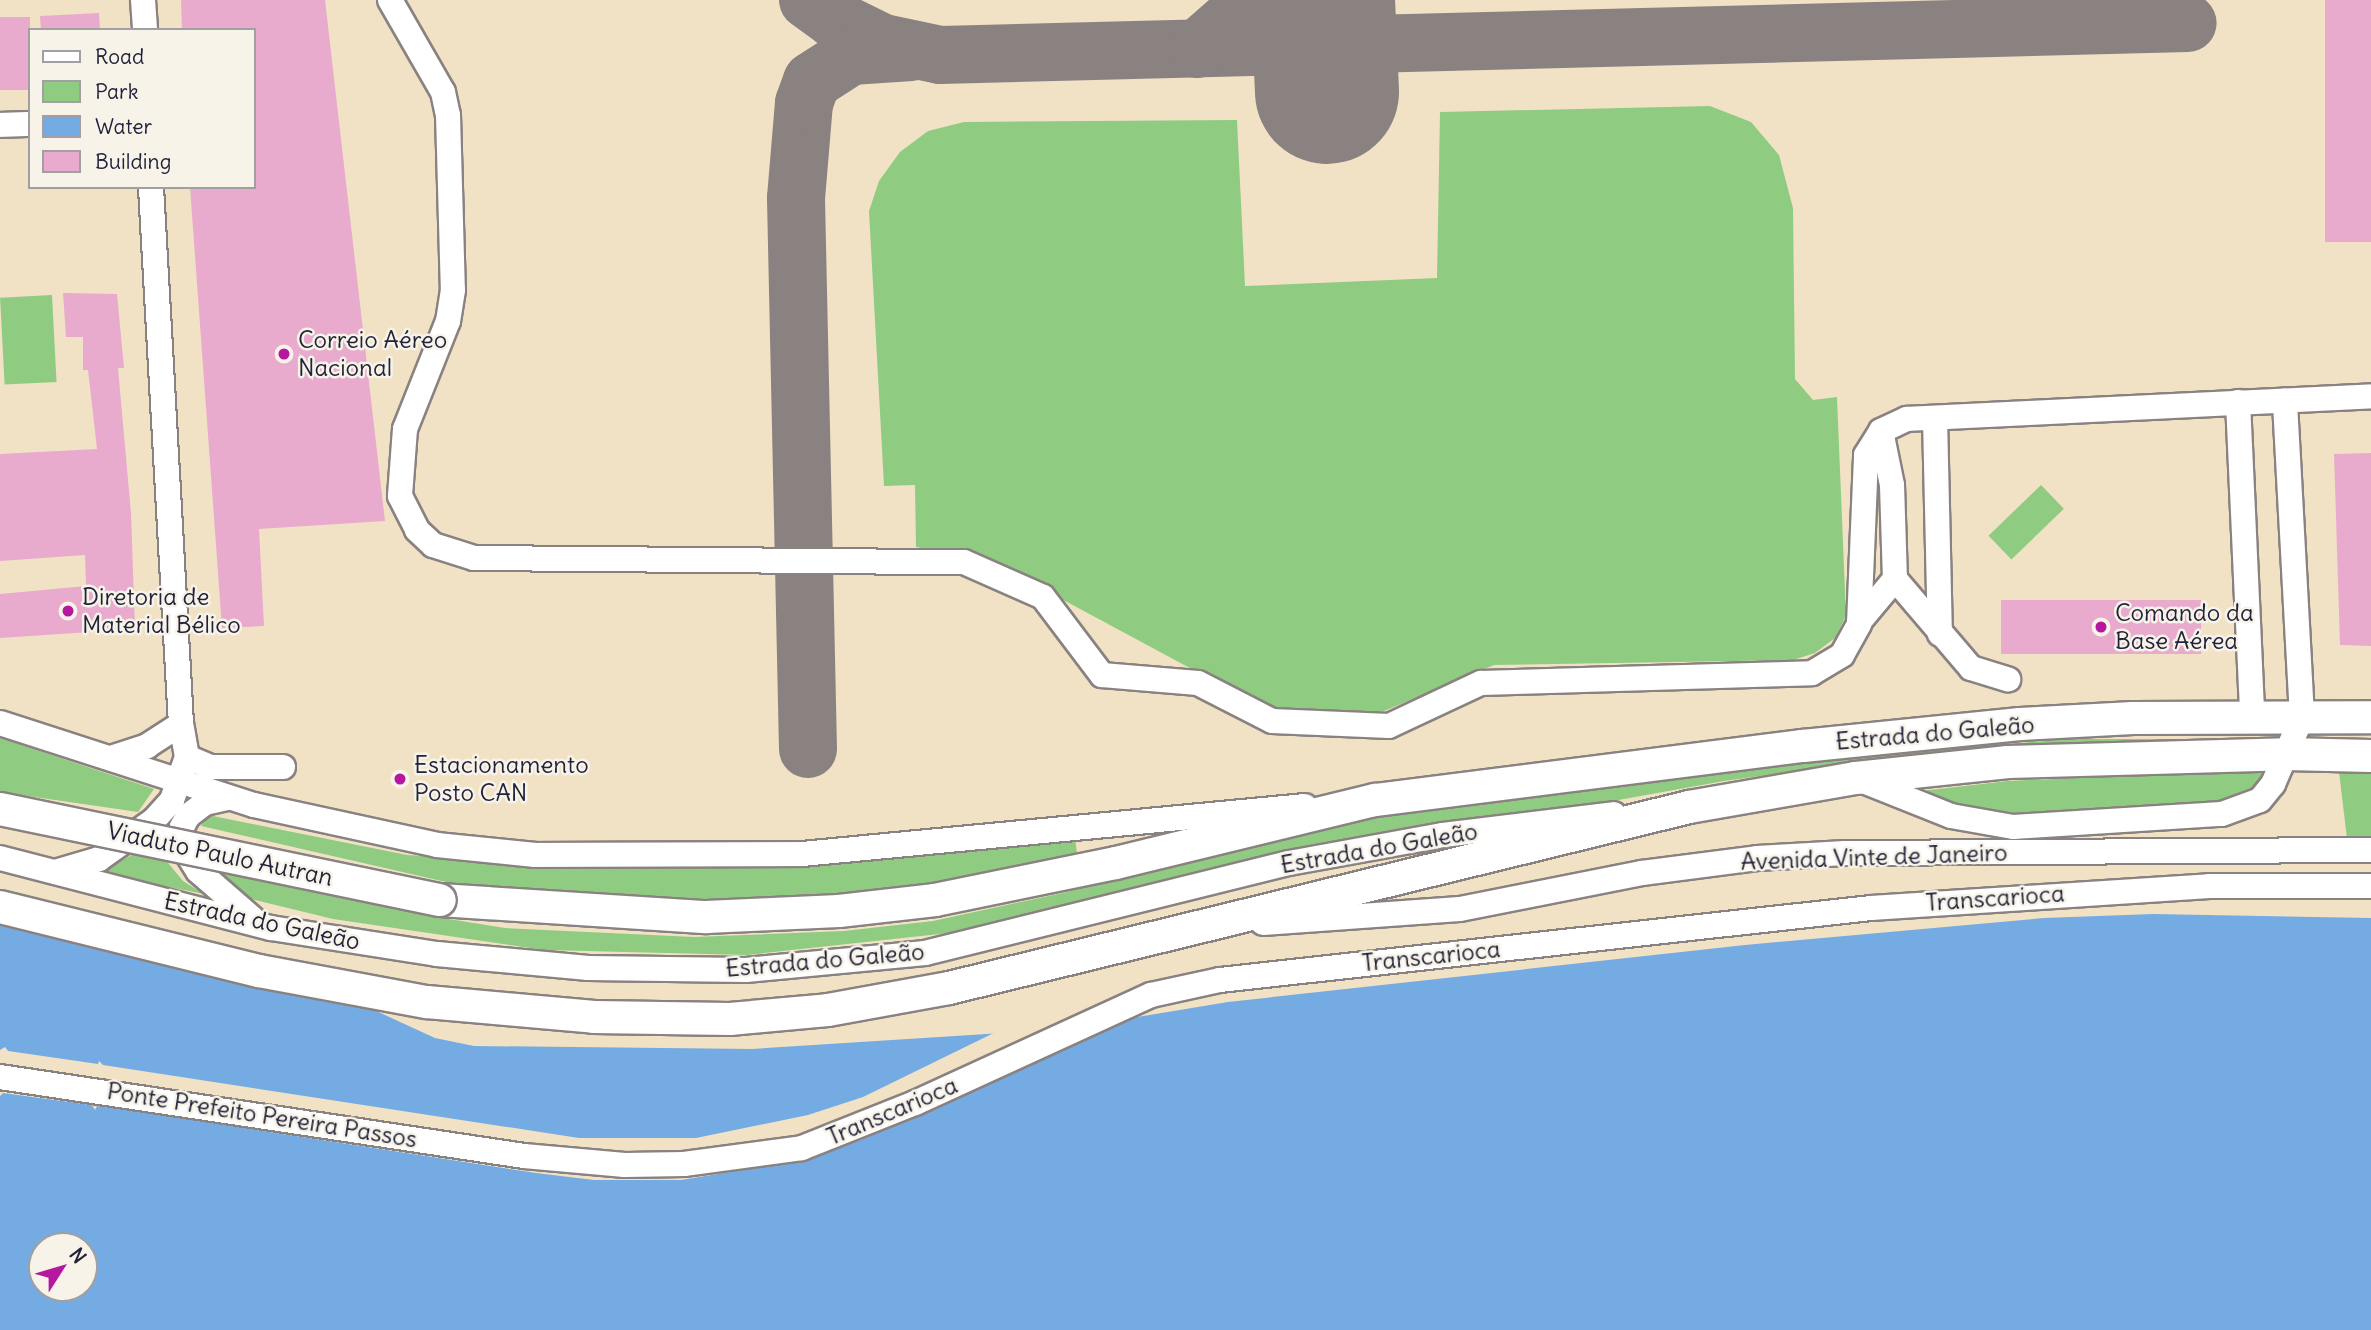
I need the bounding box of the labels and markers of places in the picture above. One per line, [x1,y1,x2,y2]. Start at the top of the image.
place label: Correio Aéreo Nacional [298,326,447,382]
marker: Correio Aéreo Nacional [276,346,292,362]
place label: Diretoria de Material Bélico [82,583,241,639]
place label: Comando da Base Aérea [2115,599,2254,655]
marker: Diretoria de Material Bélico [60,603,76,619]
marker: Comando da Base Aérea [2093,619,2109,635]
place label: Estacionamento Posto CAN [414,751,589,807]
marker: Estacionamento Posto CAN [392,771,408,787]

